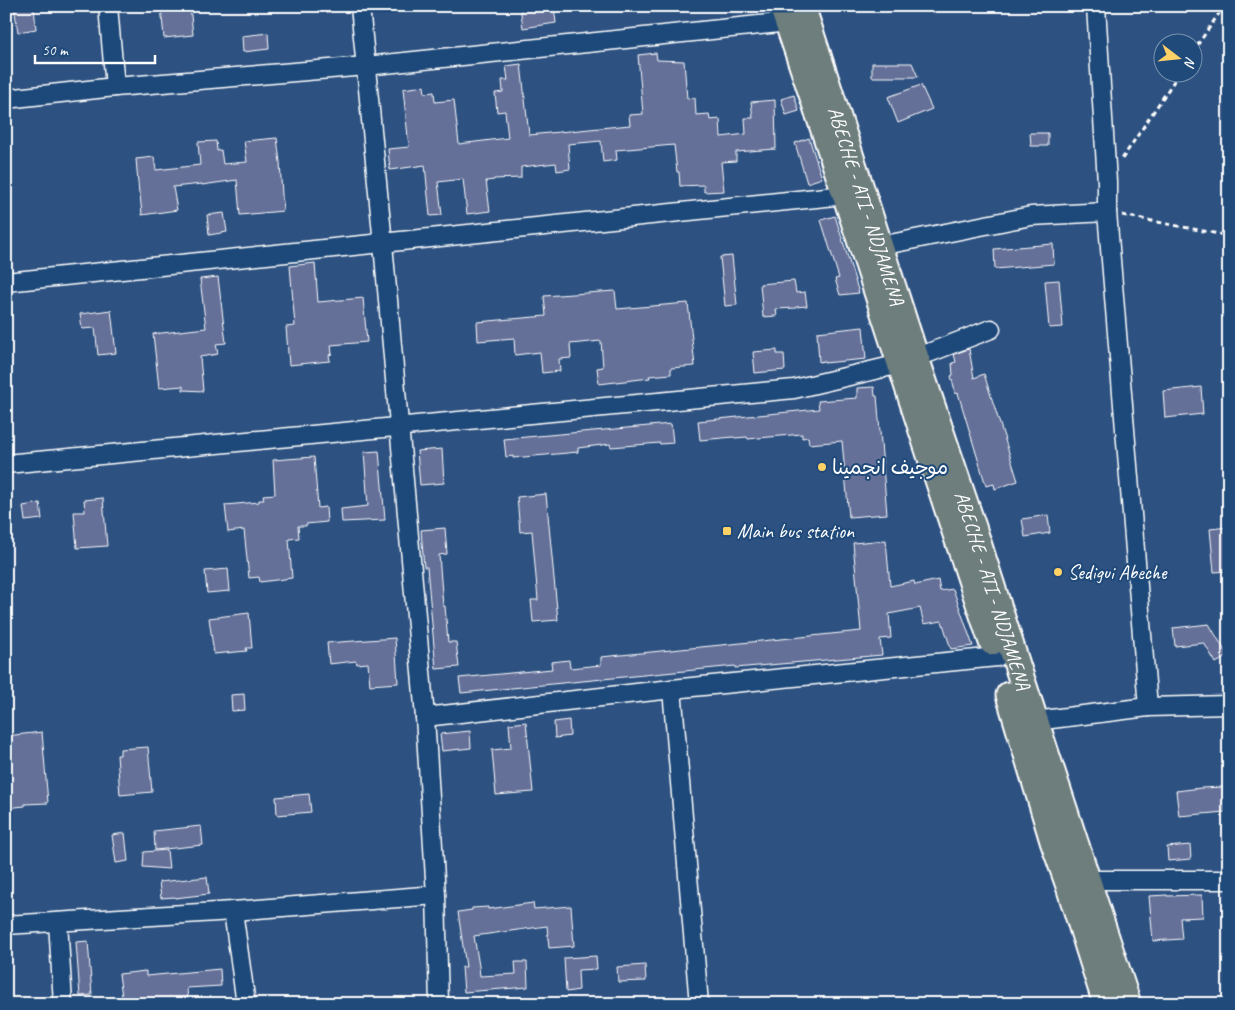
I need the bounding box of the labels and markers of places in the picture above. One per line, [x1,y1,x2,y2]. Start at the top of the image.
place label: موجيف انجمينا [832,455,948,480]
marker: موجيف انجمينا [816,461,828,473]
place label: Main bus station [737,519,855,544]
marker: Main bus station [721,525,733,537]
place label: Sedigui Abeche [1068,560,1168,585]
marker: Sedigui Abeche [1052,566,1064,578]

